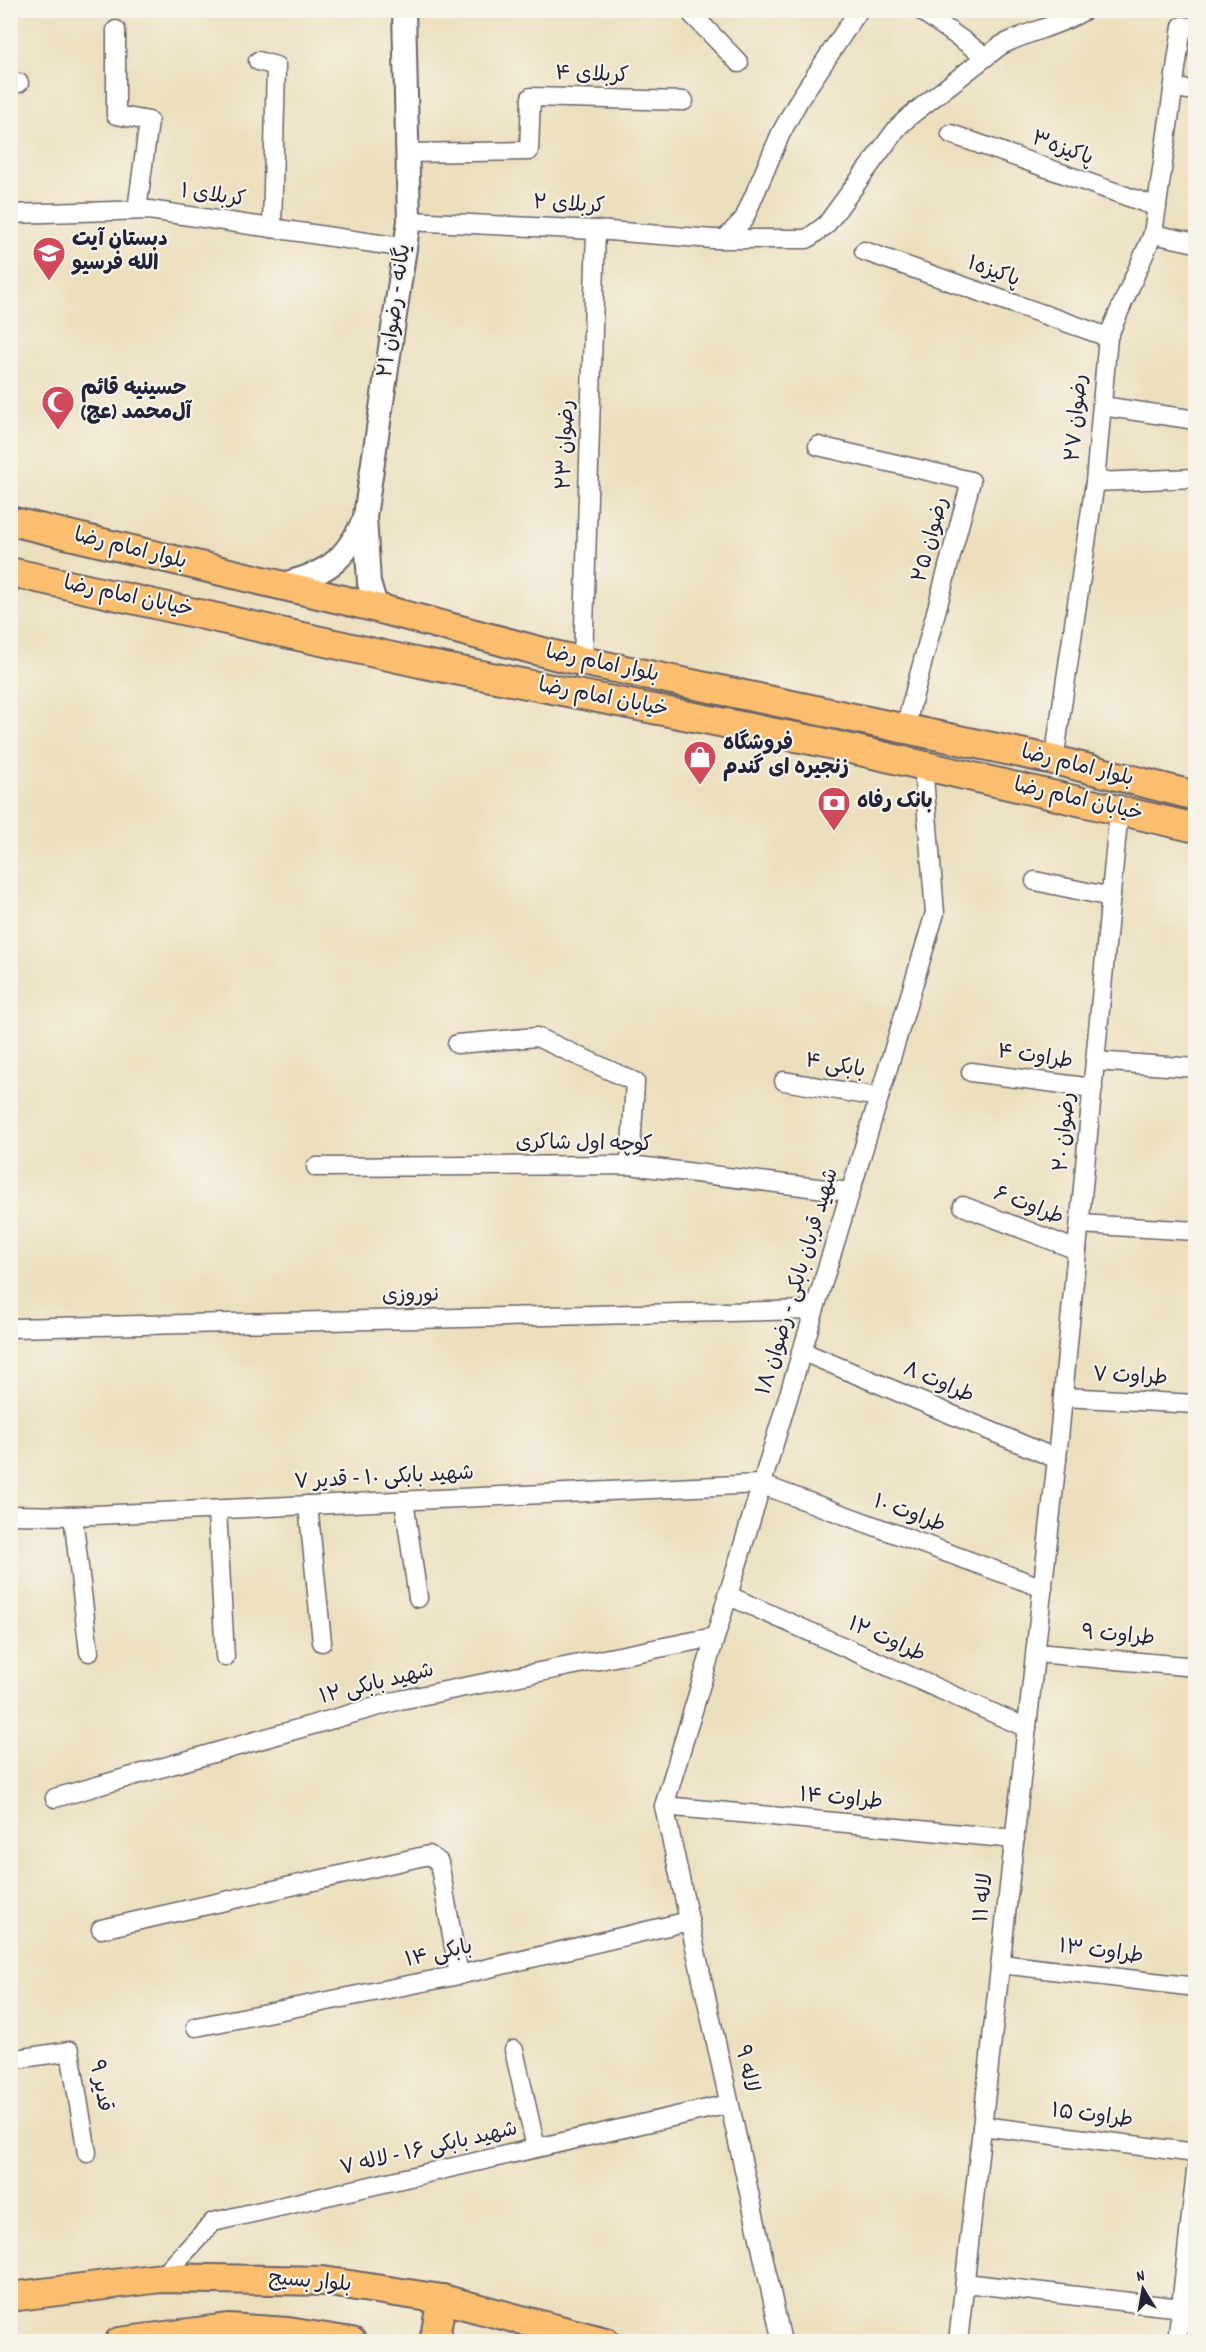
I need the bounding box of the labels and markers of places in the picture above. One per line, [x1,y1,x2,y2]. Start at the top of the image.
place label: دبستان آیت الله فرسیو [71,226,168,280]
school or university icon: دبستان آیت الله فرسیو [31,235,67,282]
place label: حسینیه قائم آل‌محمد (عج) [81,375,193,429]
mosque icon: حسینیه قائم آل‌محمد (عج) [40,384,76,431]
place label: فروشگاه زنجیره ای گندم [723,729,849,784]
shop icon: فروشگاه زنجیره ای گندم [682,739,718,786]
bank icon: بانک رفاه [816,785,852,832]
place label: بانک رفاه [857,788,933,818]

